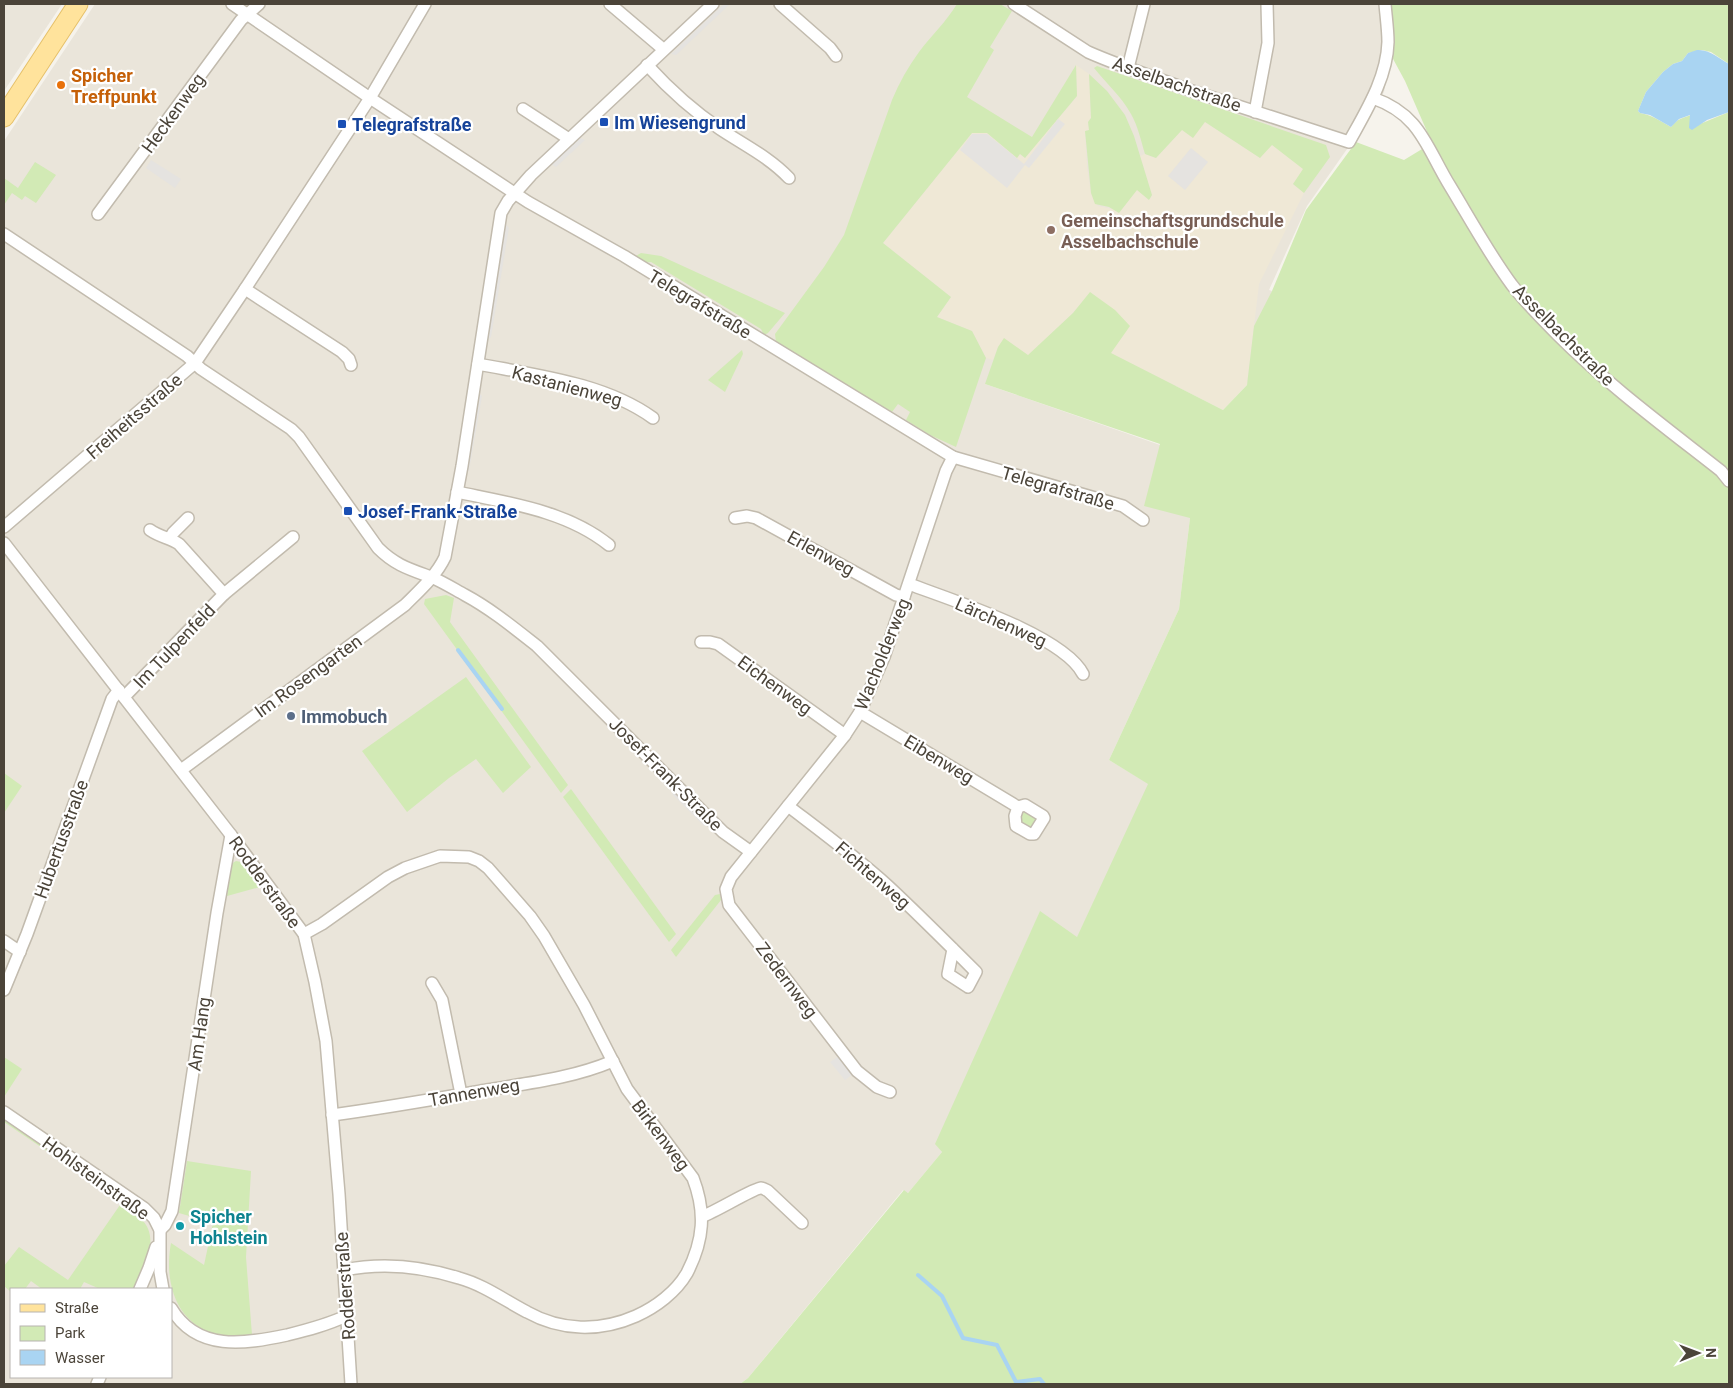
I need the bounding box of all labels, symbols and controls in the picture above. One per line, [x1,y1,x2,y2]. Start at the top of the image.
street label: Asselbachstraße [1110,52,1244,116]
place label: Spicher Treffpunkt [71,65,157,107]
street label: Heckenweg [137,69,209,157]
marker: Spicher Treffpunkt [55,79,67,91]
place label: Im Wiesengrund [614,112,746,133]
place label: Telegrafstraße [352,114,472,135]
marker: Im Wiesengrund [598,116,610,128]
marker: Telegrafstraße [336,118,348,130]
place label: Gemeinschaftsgrundschule Asselbachschule [1061,210,1284,252]
marker: Gemeinschaftsgrundschule Asselbachschule [1045,224,1057,236]
street label: Telegrafstraße [645,265,755,343]
street label: Asselbachstraße [1509,280,1619,390]
street label: Kastanienweg [510,361,624,411]
street label: Freiheitsstraße [82,369,186,463]
street label: Telegrafstraße [999,462,1117,514]
place label: Josef-Frank-Straße [358,501,518,522]
marker: Josef-Frank-Straße [342,505,354,517]
street label: Erlenweg [784,526,858,580]
street label: Lärchenweg [952,593,1050,651]
street label: Wacholderweg [850,595,914,713]
street label: Im Tulpenfeld [129,600,219,692]
street label: Im Rosengarten [250,630,366,722]
street label: Eichenweg [734,651,816,719]
place label: Immobuch [301,706,387,727]
marker: Immobuch [285,710,297,722]
street label: Josef-Frank-Straße [605,713,727,835]
street label: Eibenweg [900,730,978,788]
street label: Hubertusstraße [30,777,92,901]
street label: Rodderstraße [225,832,305,932]
street label: Fichtenweg [831,837,915,913]
street label: Zedernweg [752,938,822,1022]
street label: Am Hang [183,996,215,1072]
street label: Tannenweg [427,1074,521,1110]
street label: Birkenweg [628,1095,694,1175]
street label: Hohlsteinstraße [38,1132,154,1224]
place label: Spicher Hohlstein [190,1206,268,1248]
marker: Spicher Hohlstein [174,1220,186,1232]
street label: Rodderstraße [331,1231,359,1341]
legend [10,1288,172,1378]
text: Straße [55,1299,99,1317]
text: Park [55,1324,86,1342]
north arrow [1673,1328,1723,1378]
text: N [1703,1348,1719,1358]
text: Wasser [55,1349,105,1367]

